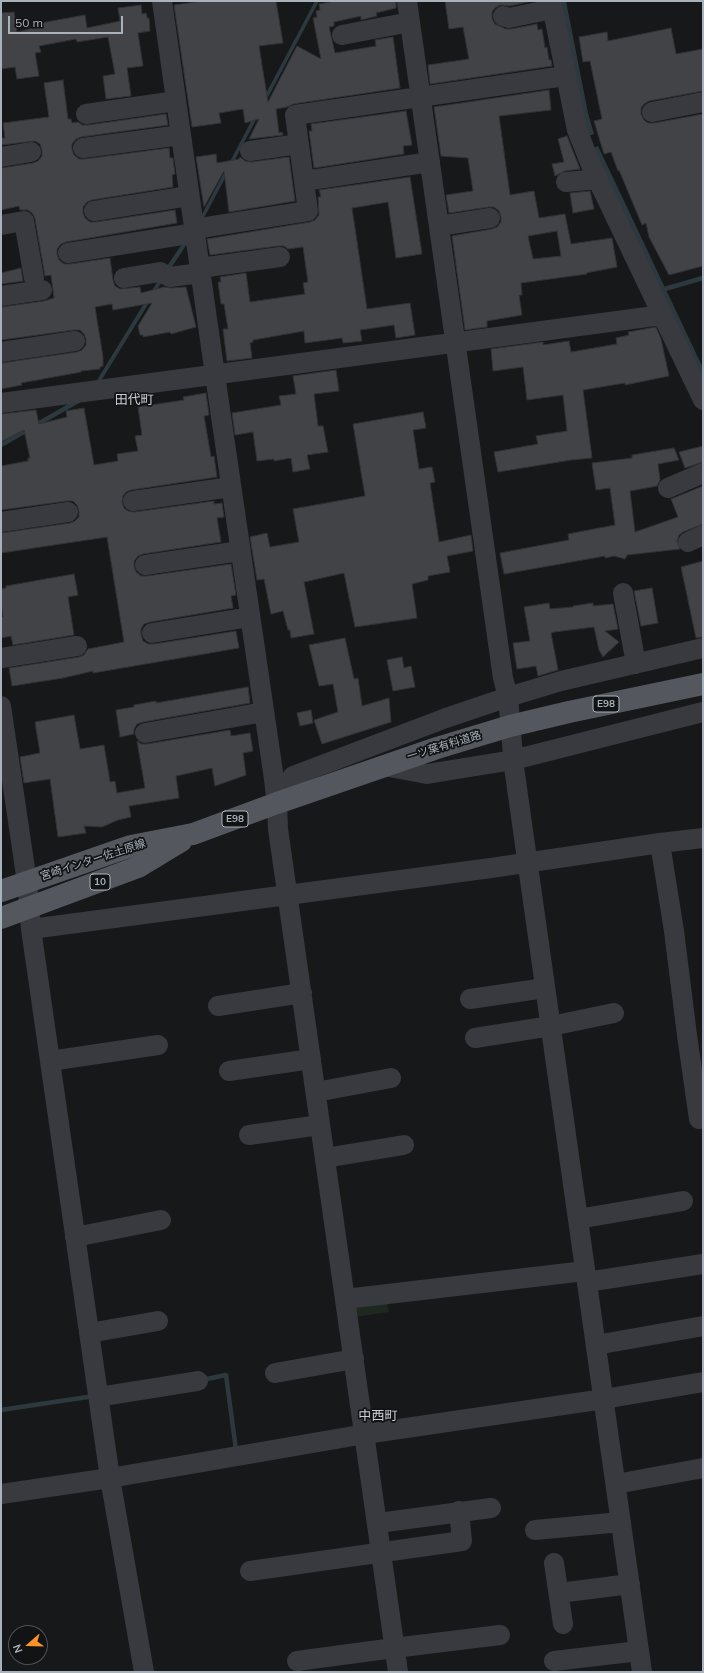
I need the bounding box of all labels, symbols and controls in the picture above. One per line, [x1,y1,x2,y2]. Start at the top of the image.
scale bar [10,8,125,34]
text: 50 m [15,15,43,30]
district label: 田代町 [115,392,153,408]
road number: E98 [593,696,619,712]
street label: 一ツ葉有料道路 [405,728,483,764]
road number: E98 [222,811,248,827]
street label: 宮崎インター佐土原線 [39,837,147,883]
road number: 10 [90,874,110,890]
district label: 中西町 [359,1408,397,1424]
north arrow [8,1625,48,1665]
text: N [10,1642,26,1655]

